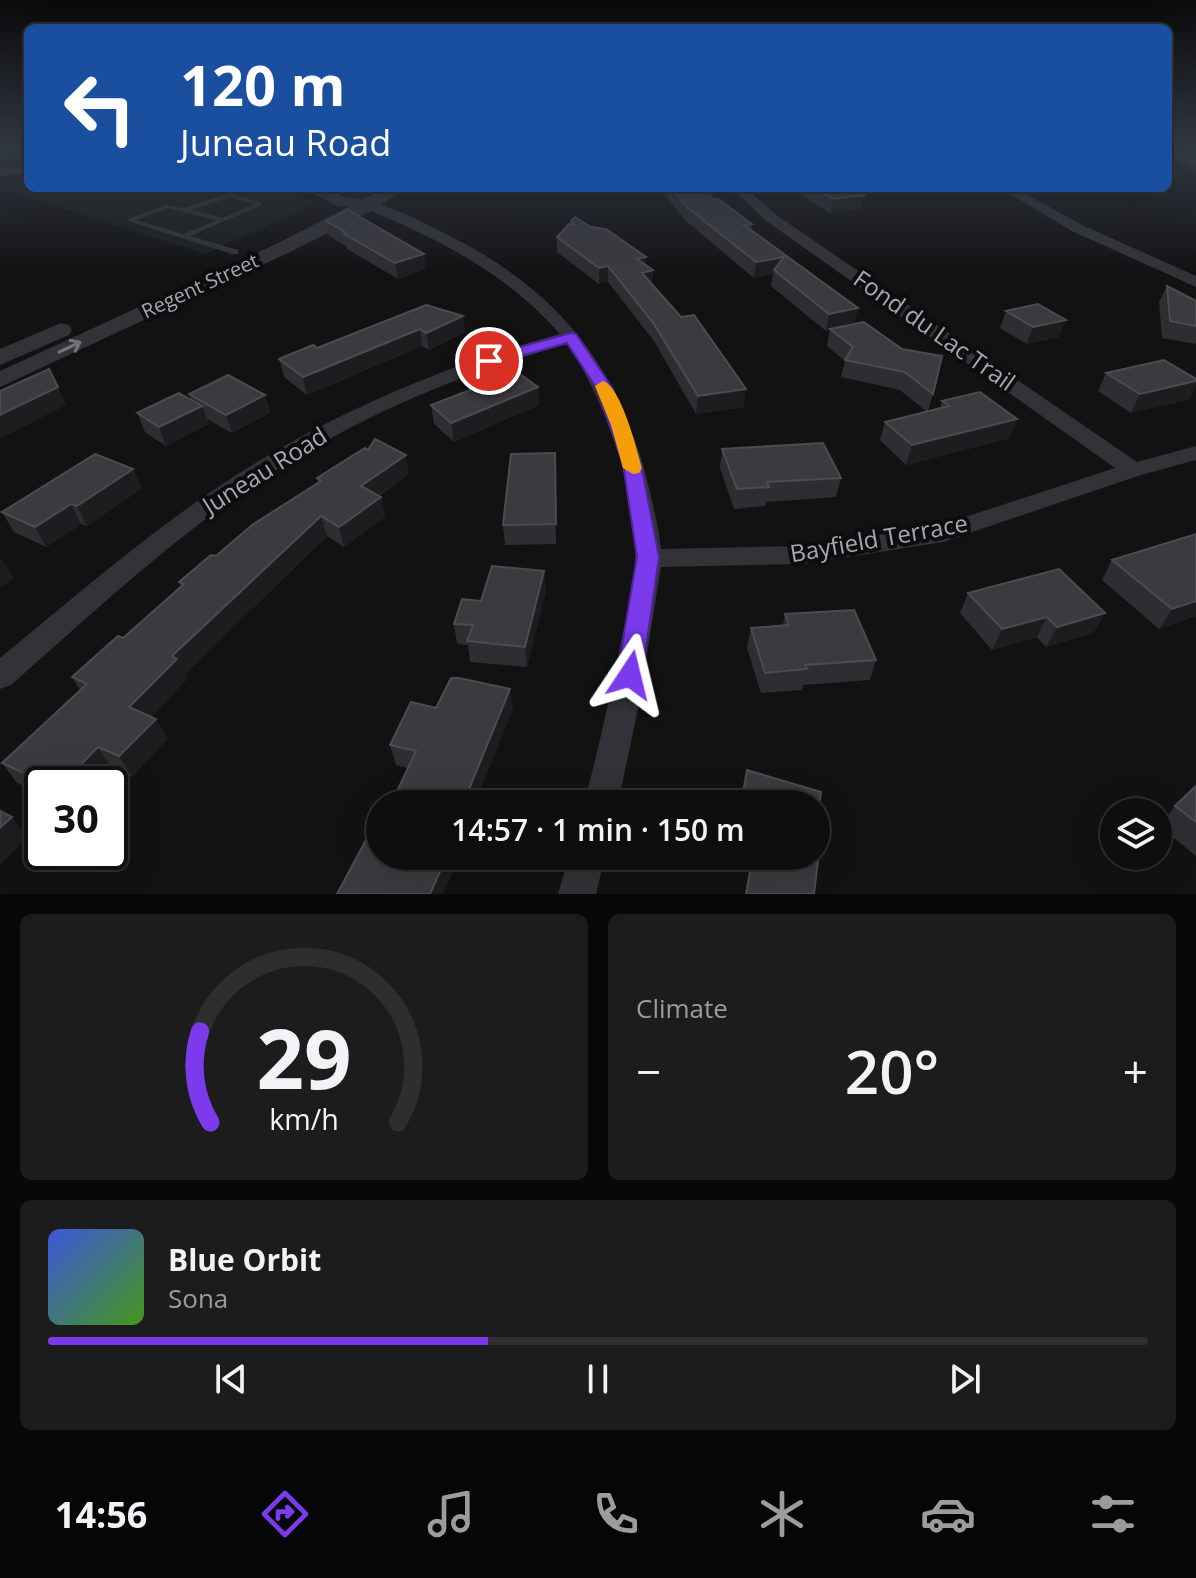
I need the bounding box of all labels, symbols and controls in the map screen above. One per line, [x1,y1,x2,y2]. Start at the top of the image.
text: 120 m [180,46,346,122]
icon: left [48,56,152,160]
text: Juneau Road [180,118,391,167]
street label: Regent Street [137,247,263,324]
street label: Fond du Lac Trail [848,262,1022,398]
pin [455,327,523,395]
one-way arrow [58,339,82,354]
icon: arrive [467,339,511,383]
street label: Juneau Road [194,418,333,522]
street label: Bayfield Terrace [787,506,970,569]
position arrow [588,633,672,717]
speed limit sign: 30 [24,766,128,870]
map controls [1100,798,1172,870]
button: layers [1100,798,1172,870]
text: 14:57 · 1 min · 150 m [451,809,745,850]
text: Climate [636,990,728,1026]
text: 29 [256,1000,352,1113]
text: 20° [845,1030,939,1112]
text: − [636,1041,661,1101]
text: + [1123,1041,1148,1101]
text: km/h [269,1099,339,1138]
text: Blue Orbit [168,1239,321,1280]
text: Sona [168,1280,228,1316]
icon: previous [209,1357,253,1401]
icon: pause [576,1357,620,1401]
icon: next [943,1357,987,1401]
icon: directions [257,1486,313,1542]
icon: music [423,1486,479,1542]
icon: phone [588,1486,644,1542]
icon: climate [754,1486,810,1542]
icon: car [920,1486,976,1542]
icon: filters [1085,1486,1141,1542]
text: 14:56 [55,1490,147,1539]

